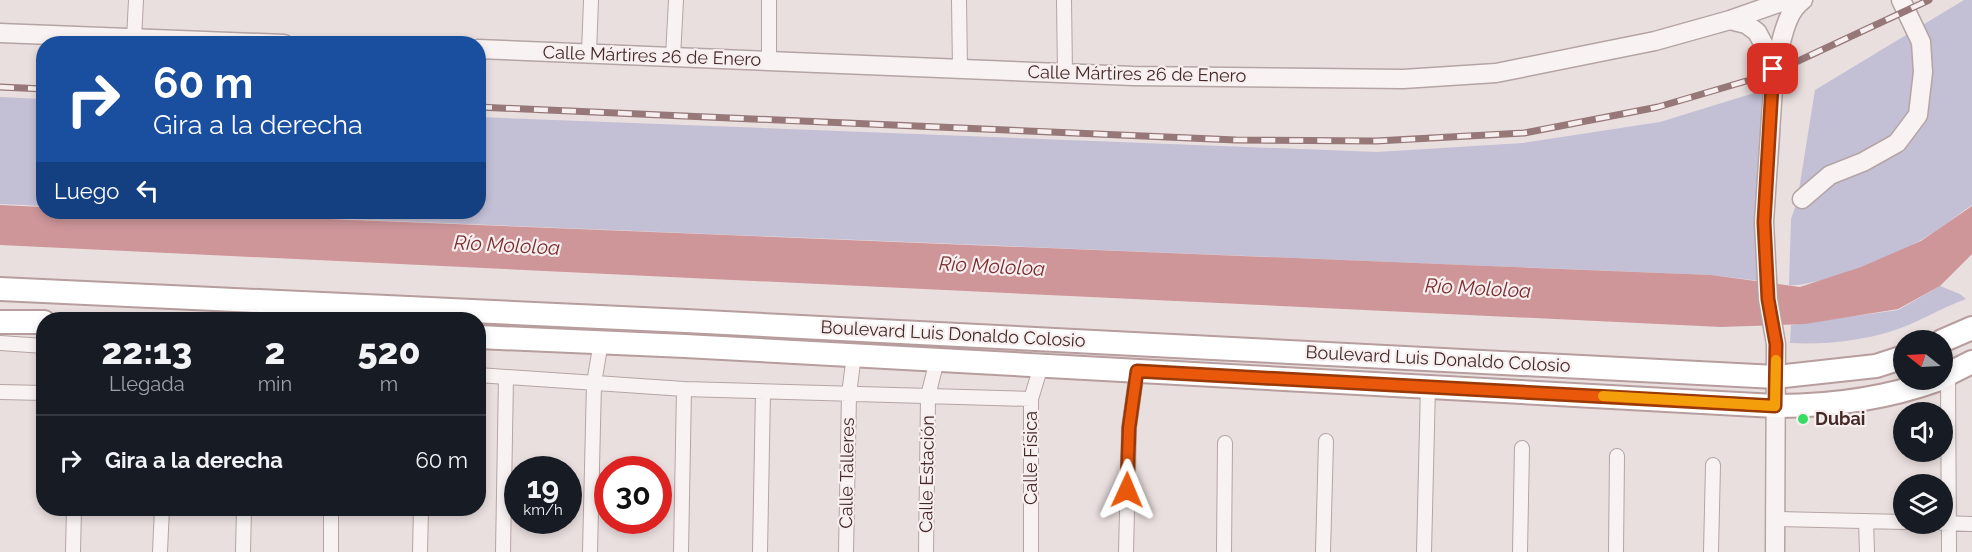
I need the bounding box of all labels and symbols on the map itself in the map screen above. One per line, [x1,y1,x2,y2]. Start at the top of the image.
street label: Calle Mártires 26 de Enero [542,41,762,70]
pin [1747,43,1798,94]
street label: Calle Mártires 26 de Enero [1028,61,1247,86]
water label: Río Mololoa [453,230,561,260]
water label: Río Mololoa [938,251,1046,281]
water label: Río Mololoa [1424,273,1532,303]
street label: Boulevard Luis Donaldo Colosio [820,316,1086,351]
north arrow [1893,330,1953,390]
street label: Boulevard Luis Donaldo Colosio [1305,341,1571,376]
place label: Dubai [1815,408,1865,429]
street label: Calle Física [1020,411,1041,505]
marker: Dubai [1796,412,1810,426]
street label: Calle Estación [915,415,938,533]
street label: Calle Talleres [835,417,858,529]
speed limit sign: 30 [594,456,672,534]
position arrow [1095,458,1159,522]

